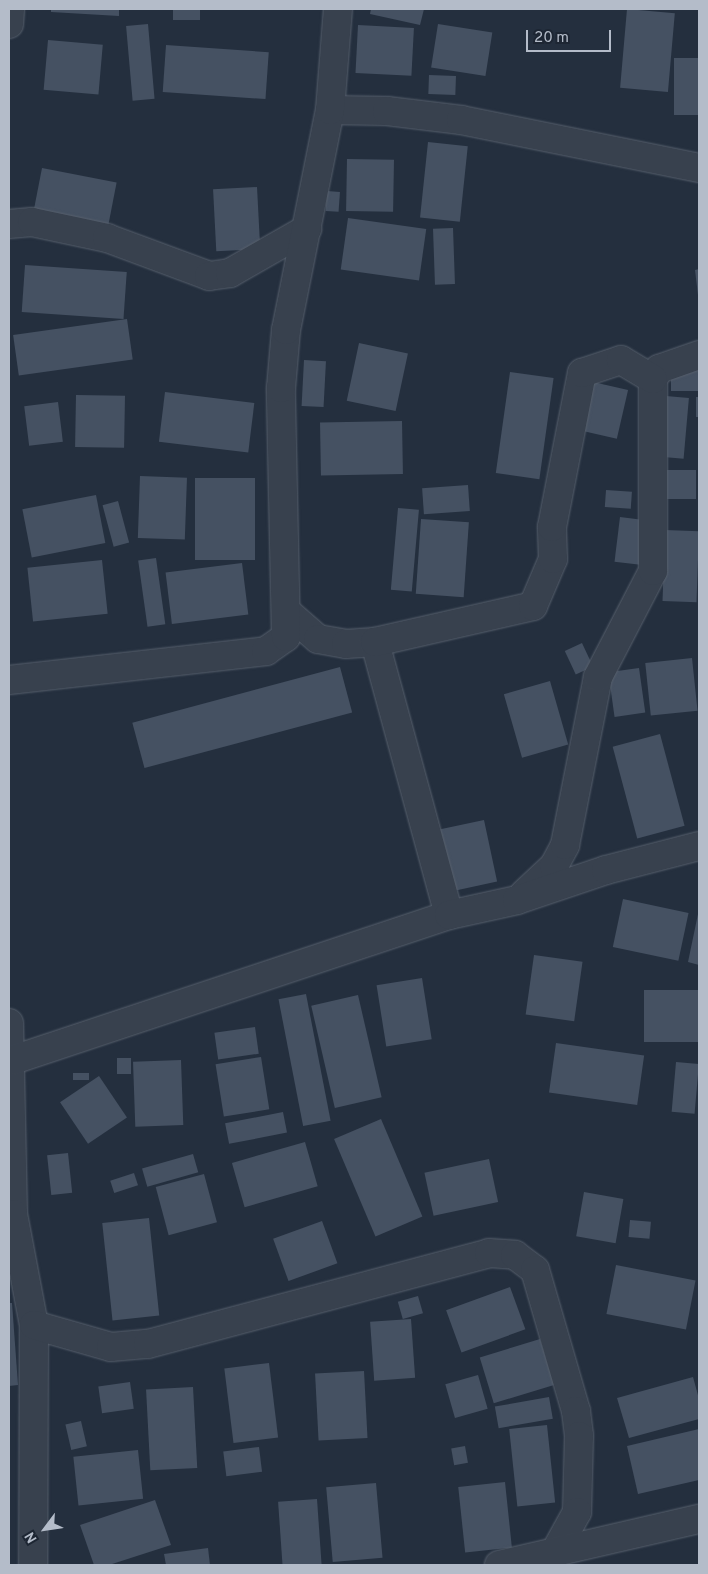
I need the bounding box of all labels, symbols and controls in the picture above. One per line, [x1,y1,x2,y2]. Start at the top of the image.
scale bar [528,20,613,52]
text: 20 m [534,29,569,48]
north arrow [20,1504,70,1554]
text: N [22,1528,42,1546]

